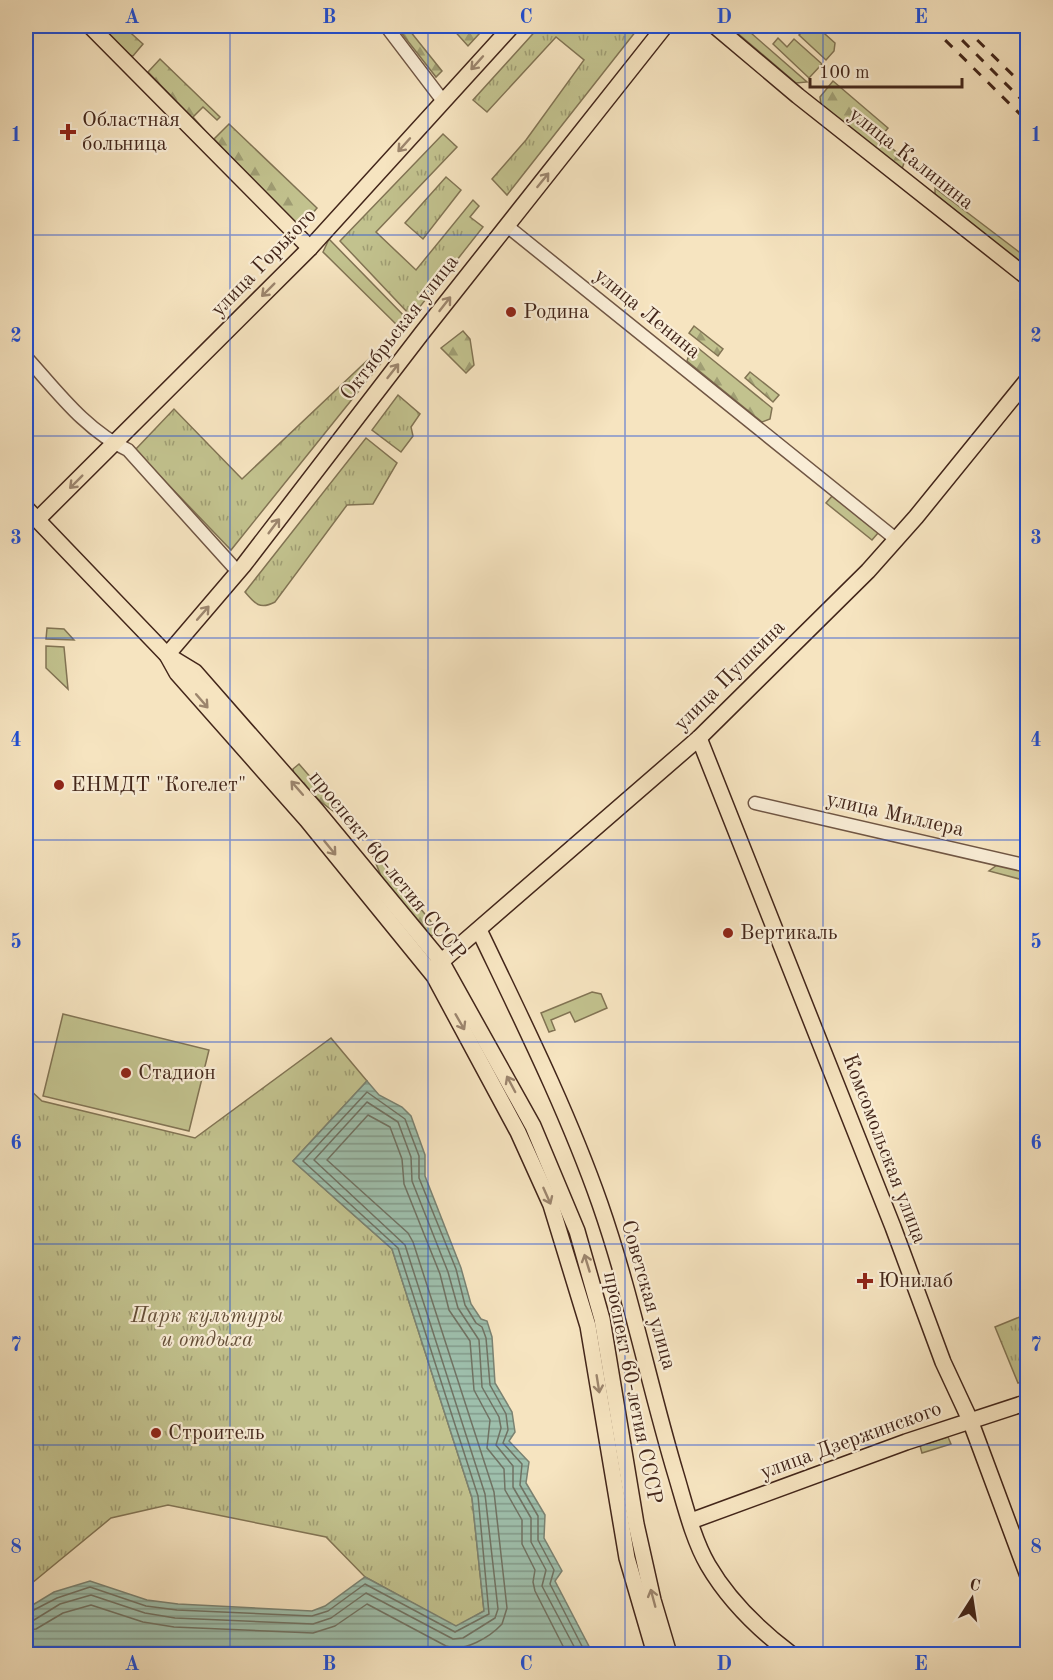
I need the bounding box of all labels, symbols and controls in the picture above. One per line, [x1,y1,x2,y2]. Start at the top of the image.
text: A [124,8,140,28]
text: B [322,8,336,28]
text: C [519,8,533,28]
text: D [716,8,732,28]
text: E [914,8,928,28]
scale bar [810,51,962,89]
one-way arrow [470,56,484,71]
text: 100 m [819,64,870,82]
street label: улица Калинина [845,104,977,214]
place label: Областная больница [82,110,180,155]
marker: Областная больница [59,123,77,141]
text: 1 [10,126,22,146]
text: 1 [1030,126,1042,146]
one-way arrow [397,137,411,152]
one-way arrow [537,172,550,188]
street label: улица Горького [207,205,321,321]
street label: Октябрьская улица [337,252,463,404]
street label: улица Ленина [590,265,704,363]
one-way arrow [261,282,276,297]
one-way arrow [439,296,452,312]
place label: Родина [523,302,589,323]
marker: Родина [504,305,518,319]
text: 2 [10,327,22,347]
text: 2 [1030,327,1042,347]
one-way arrow [387,363,400,379]
one-way arrow [68,475,83,489]
one-way arrow [268,518,281,534]
text: 3 [10,529,22,549]
text: 3 [1030,529,1042,549]
one-way arrow [196,606,210,621]
street label: улица Пушкина [671,617,789,735]
one-way arrow [195,693,209,708]
text: 4 [10,731,22,751]
text: 4 [1030,731,1042,751]
street label: проспект 60-летия СССР [304,768,470,964]
place label: ЕНМДТ "Когелет" [71,775,246,796]
marker: ЕНМДТ "Когелет" [52,778,66,792]
one-way arrow [290,781,304,796]
street label: улица Миллера [824,789,966,841]
one-way arrow [323,840,336,856]
place label: Вертикаль [740,923,838,944]
marker: Вертикаль [721,926,735,940]
text: 5 [10,932,22,953]
text: 5 [1030,932,1042,953]
one-way arrow [454,1013,466,1030]
street label: Комсомольская улица [838,1051,930,1247]
place label: Стадион [138,1063,216,1084]
marker: Стадион [119,1066,133,1080]
one-way arrow [505,1076,517,1093]
text: 6 [10,1134,22,1154]
text: 6 [1030,1134,1042,1154]
one-way arrow [542,1186,553,1205]
street label: Советская улица [617,1218,679,1372]
one-way arrow [581,1254,592,1273]
street label: проспект 60-летия СССР [599,1270,665,1506]
place label: Юнилаб [878,1271,953,1292]
marker: Юнилаб [856,1272,874,1290]
park label: Парк культуры и отдыха [130,1306,283,1351]
text: 7 [10,1336,22,1356]
text: 7 [1030,1336,1042,1356]
one-way arrow [593,1373,604,1393]
street label: улица Дзержинского [758,1398,944,1484]
place label: Строитель [168,1423,265,1444]
marker: Строитель [149,1426,163,1440]
text: 8 [10,1538,22,1558]
text: 8 [1030,1538,1042,1558]
north arrow [942,1569,1002,1629]
text: С [968,1577,982,1595]
one-way arrow [647,1589,658,1608]
text: A [124,1655,140,1675]
text: B [322,1655,336,1675]
text: C [519,1655,533,1675]
text: D [716,1655,732,1675]
text: E [914,1655,928,1675]

